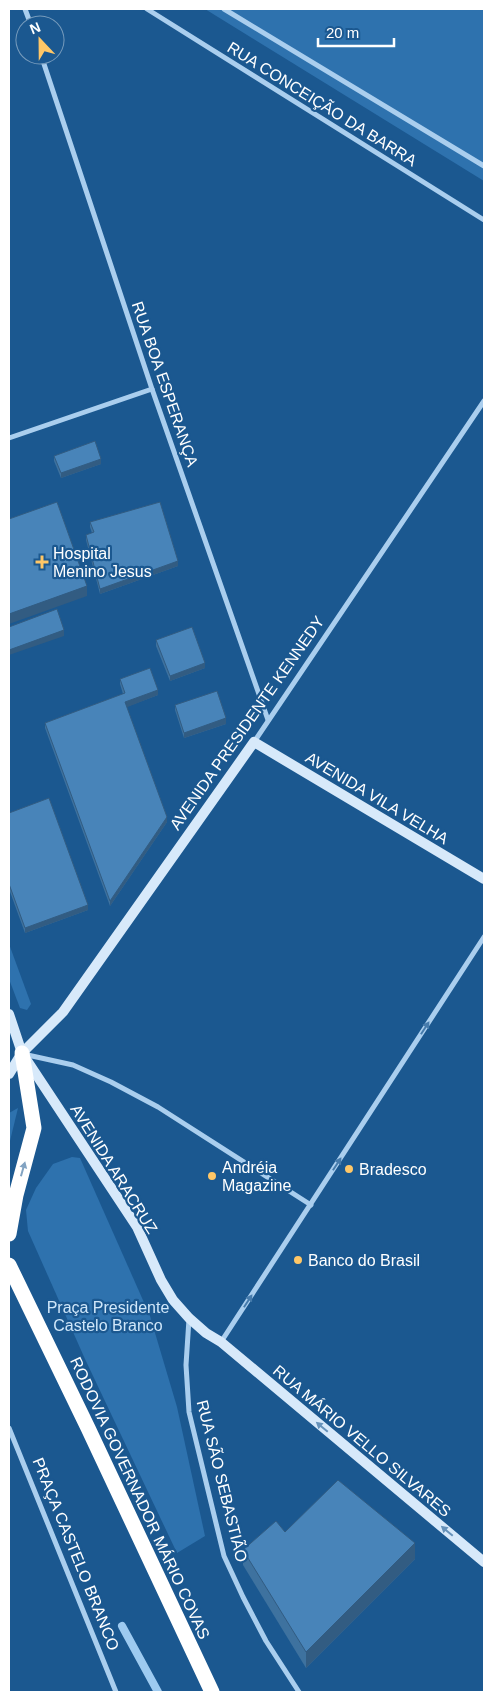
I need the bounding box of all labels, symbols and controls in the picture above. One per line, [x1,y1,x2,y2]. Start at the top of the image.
north arrow [15,15,65,65]
scale bar [318,15,394,47]
text: N [27,19,43,37]
text: 20 m [326,24,359,41]
street label: RUA CONCEIÇÃO DA BARRA [224,37,421,170]
street label: RUA BOA ESPERANÇA [129,299,201,469]
place label: Hospital Menino Jesus [53,545,152,580]
marker: Hospital Menino Jesus [35,555,49,569]
street label: AVENIDA PRESIDENTE KENNEDY [166,613,328,833]
street label: AVENIDA VILA VELHA [303,749,452,848]
one-way arrow [421,1021,430,1034]
street label: AVENIDA ARACRUZ [67,1101,161,1237]
one-way arrow [332,1157,342,1171]
place label: Andréia Magazine [222,1159,291,1194]
place label: Bradesco [359,1161,427,1178]
one-way arrow [19,1162,27,1177]
marker: Bradesco [343,1163,355,1175]
marker: Andréia Magazine [206,1170,218,1182]
place label: Banco do Brasil [308,1252,420,1269]
marker: Banco do Brasil [292,1254,304,1266]
one-way arrow [243,1294,252,1308]
park label: Praça Presidente Castelo Branco [47,1299,169,1334]
street label: RODOVIA GOVERNADOR MÁRIO COVAS [67,1354,214,1642]
street label: RUA MÁRIO VELLO SILVARES [270,1361,455,1520]
street label: RUA SÃO SEBASTIÃO [194,1398,252,1564]
one-way arrow [316,1421,329,1432]
street label: PRAÇA CASTELO BRANCO [29,1455,123,1653]
one-way arrow [441,1526,453,1537]

